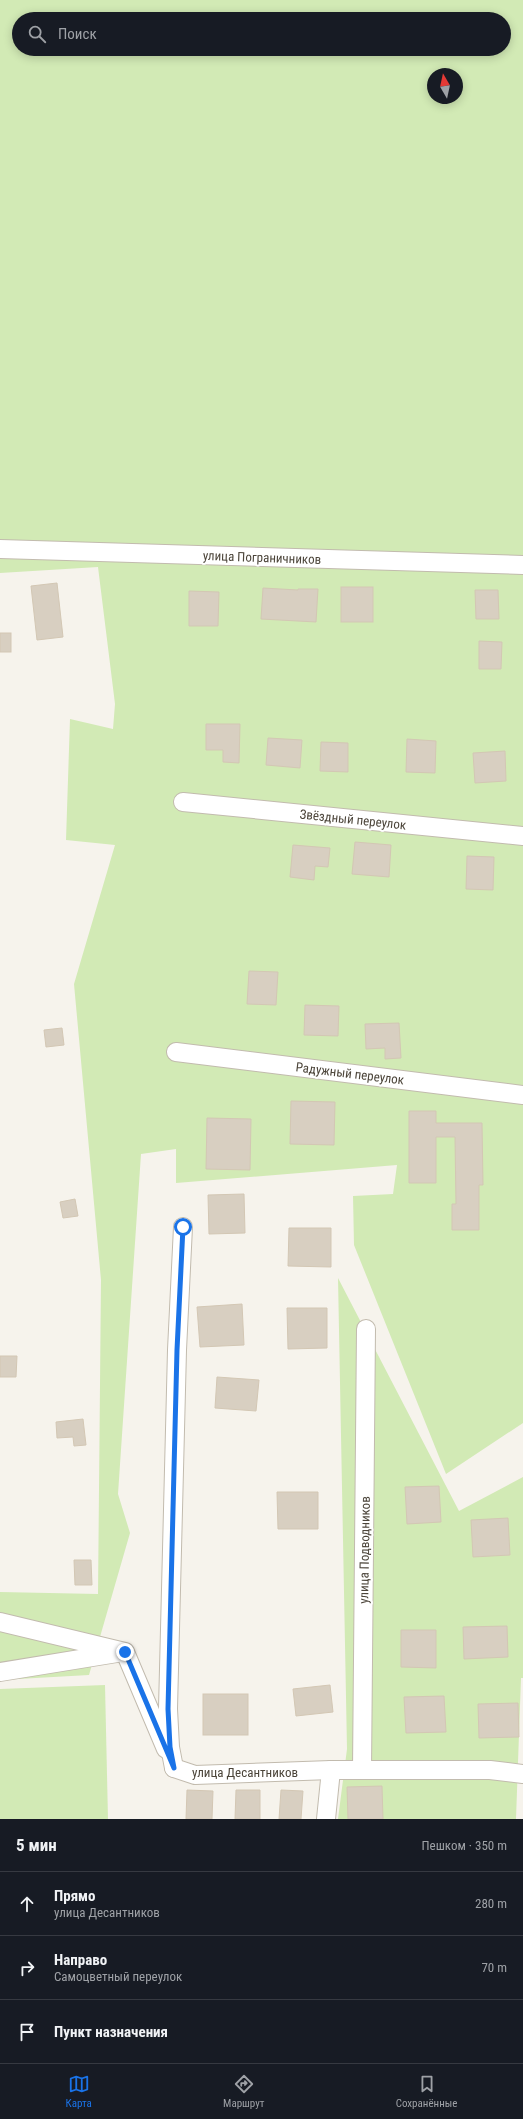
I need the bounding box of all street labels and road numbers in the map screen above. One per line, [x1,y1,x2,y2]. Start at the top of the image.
street label: улица Пограничников [203,548,321,567]
street label: Звёздный переулок [299,806,408,833]
street label: Радужный переулок [295,1059,406,1088]
street label: улица Подводников [356,1496,373,1604]
street label: улица Десантников [192,1765,298,1780]

